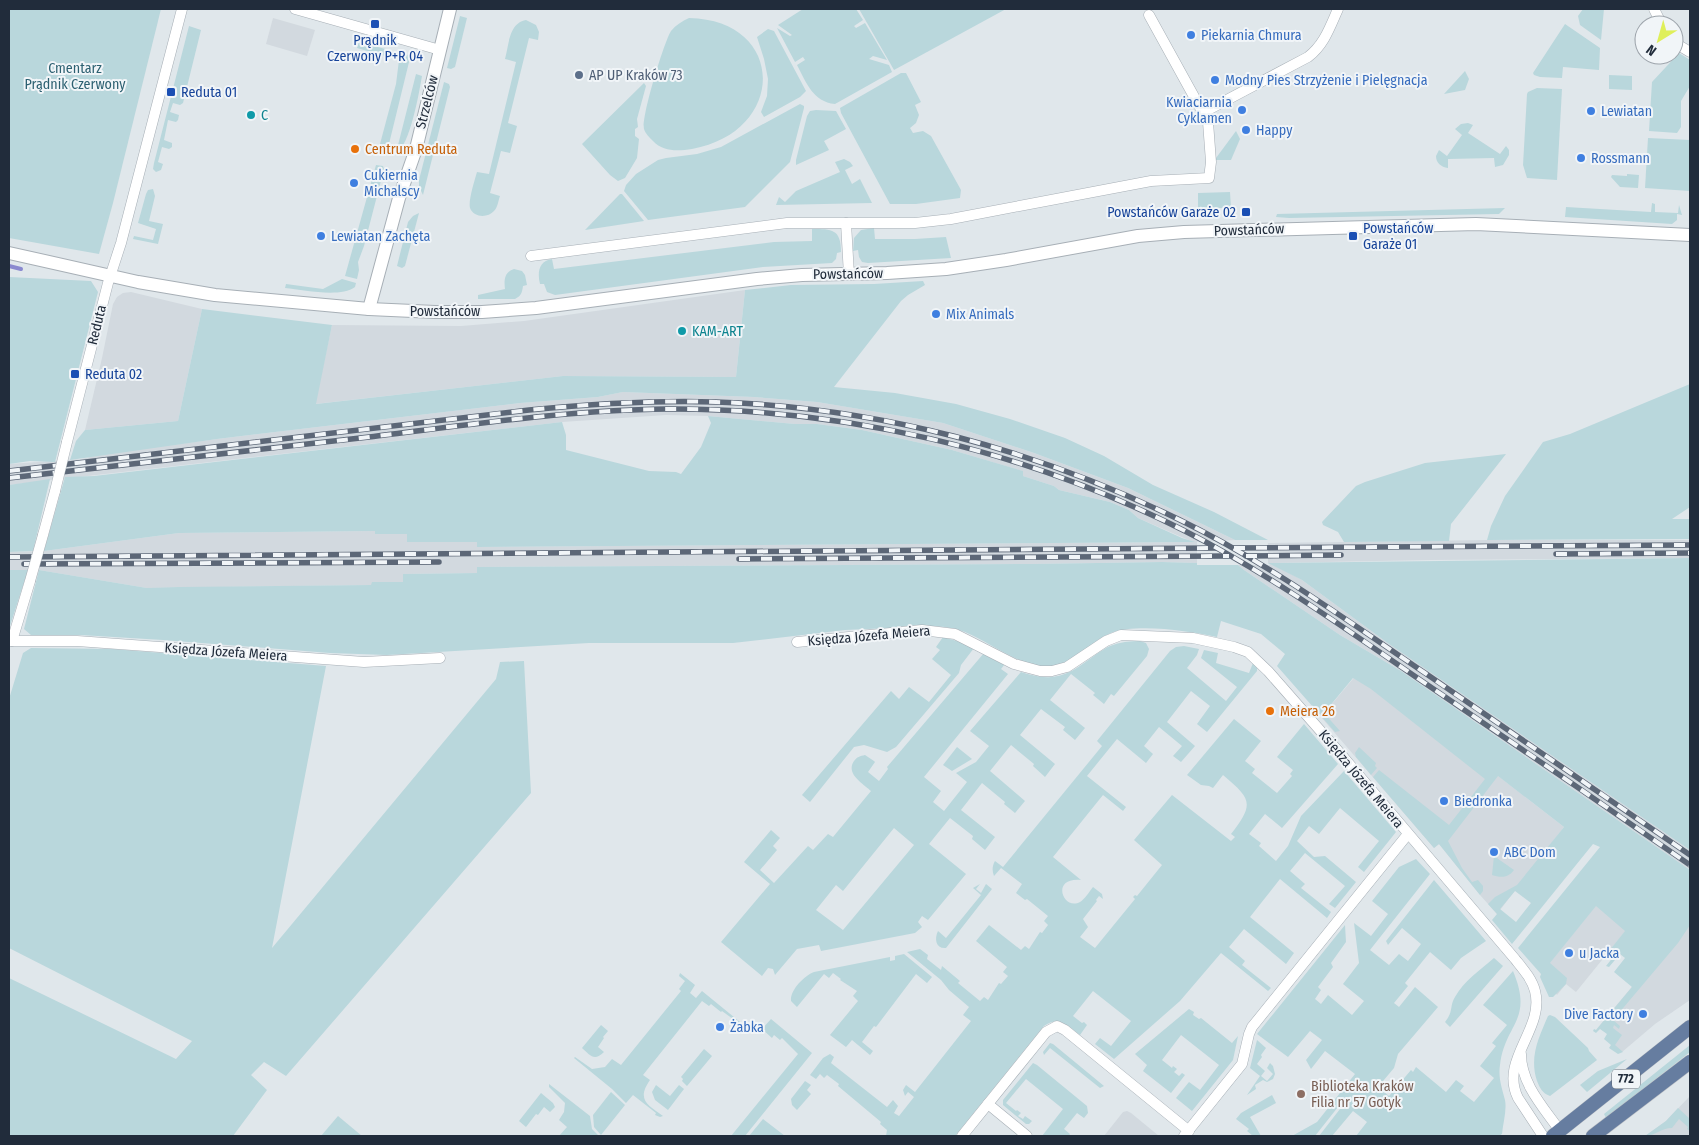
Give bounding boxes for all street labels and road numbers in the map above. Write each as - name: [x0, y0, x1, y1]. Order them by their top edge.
- street label: Strzelców: [412, 73, 442, 131]
- street label: Powstańców: [1214, 220, 1284, 240]
- street label: Powstańców: [813, 265, 883, 283]
- street label: Reduta: [84, 303, 110, 347]
- street label: Powstańców: [410, 303, 480, 320]
- street label: Księdza Józefa Meiera: [807, 622, 931, 650]
- street label: Księdza Józefa Meiera: [164, 639, 288, 665]
- street label: Księdza Józefa Meiera: [1315, 726, 1407, 832]
- road number: 772: [1612, 1070, 1640, 1088]

